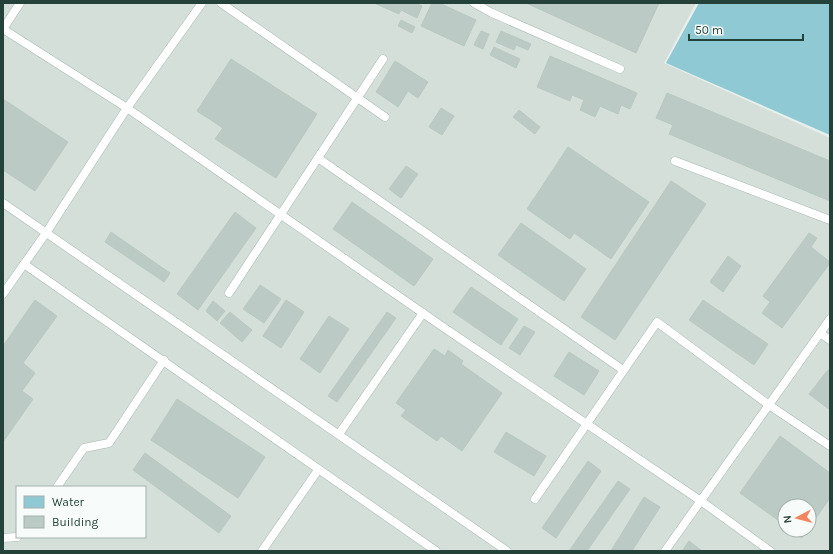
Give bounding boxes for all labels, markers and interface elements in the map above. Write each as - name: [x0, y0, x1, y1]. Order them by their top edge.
- scale bar: [689, 16, 803, 42]
- text: 50 m: [695, 23, 723, 37]
- legend: [16, 486, 146, 538]
- text: Water: [52, 495, 85, 509]
- north arrow: [777, 498, 817, 538]
- text: N: [781, 514, 795, 524]
- text: Building: [52, 515, 99, 529]

